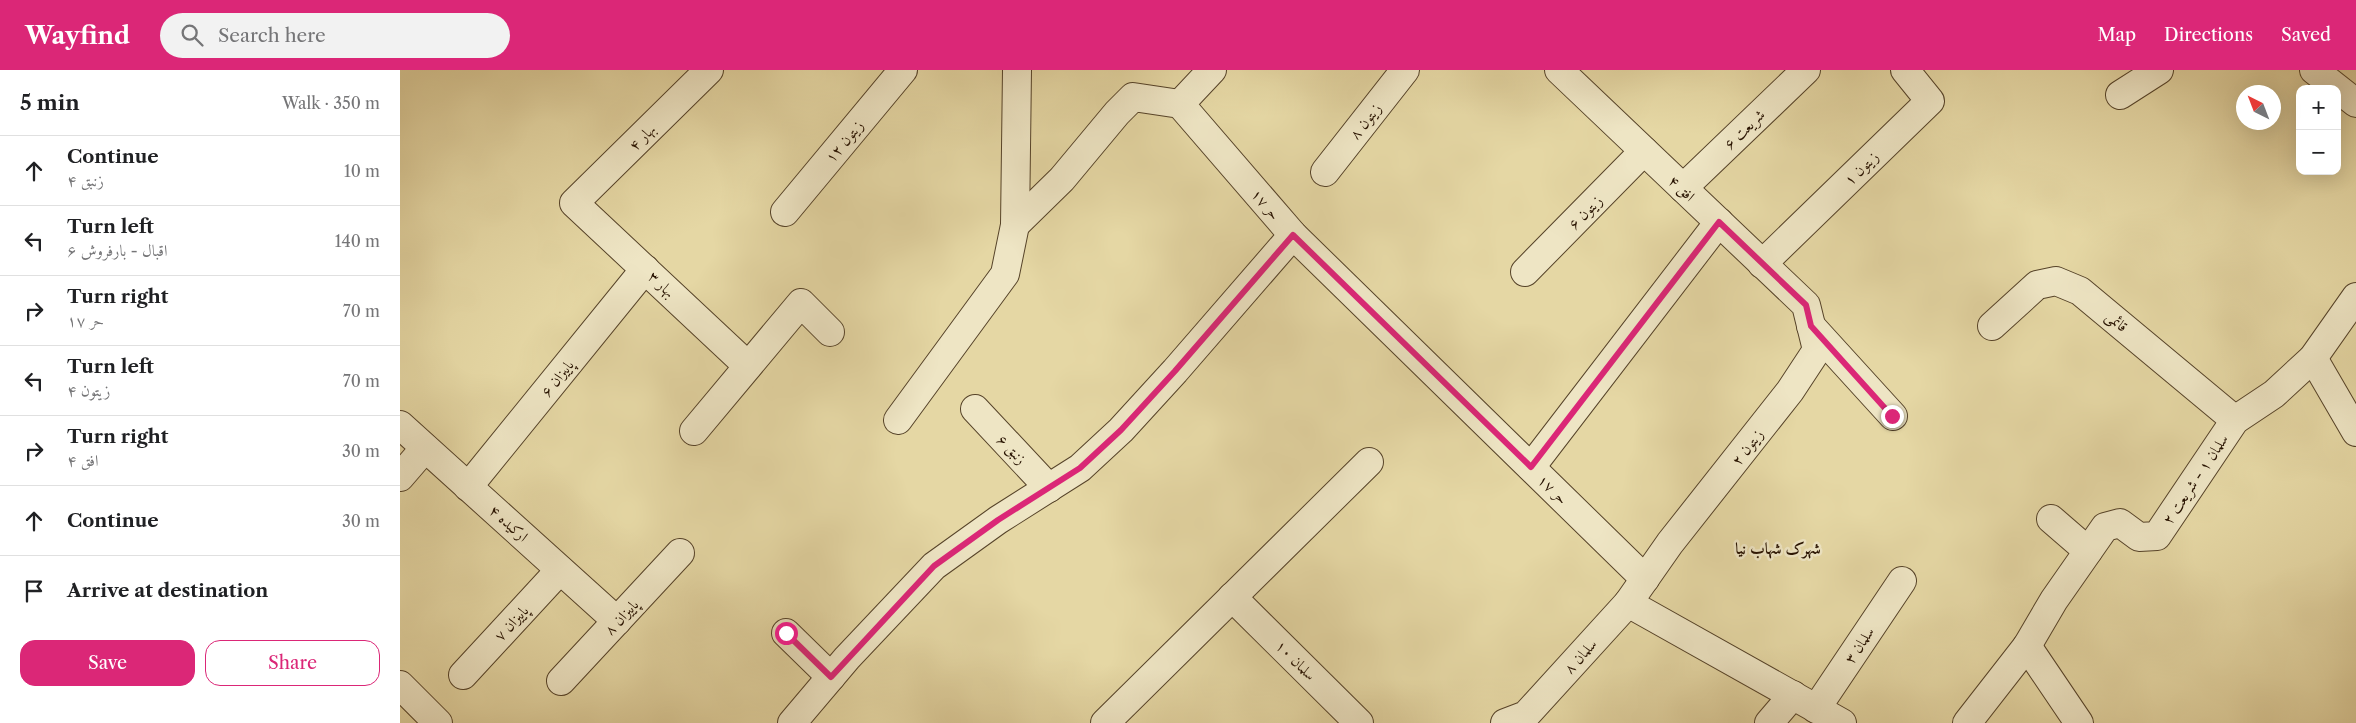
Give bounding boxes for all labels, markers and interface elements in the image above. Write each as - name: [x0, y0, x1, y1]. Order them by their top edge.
- search box: [160, 13, 510, 58]
- text: Wayfind: [25, 21, 130, 50]
- icon: search: [178, 21, 206, 49]
- text: Search here: [218, 24, 326, 47]
- text: Map: [2097, 24, 2136, 46]
- text: Directions: [2164, 24, 2253, 46]
- text: Saved: [2281, 24, 2331, 46]
- north arrow: [2236, 85, 2281, 130]
- map controls: [2296, 85, 2341, 175]
- button: +: [2296, 85, 2341, 130]
- text: 5 min: [20, 90, 80, 115]
- text: Walk · 350 m: [282, 93, 380, 113]
- street label: زیتون ۸: [1345, 99, 1386, 144]
- street label: شریعت ۶: [1720, 105, 1769, 154]
- street label: زیتون ۱۲: [821, 116, 868, 167]
- street label: بهار ۴: [625, 120, 660, 155]
- button: −: [2296, 130, 2341, 175]
- text: Continue: [67, 145, 159, 168]
- street label: زیتون ۱: [1840, 147, 1883, 190]
- icon: ahead: [20, 157, 48, 185]
- text: 10 m: [344, 161, 380, 181]
- text: زنبق ۴: [67, 170, 104, 190]
- street label: افق ۴: [1665, 171, 1699, 205]
- street label: حر ۱۷: [1247, 185, 1285, 223]
- street label: زیتون ۶: [1564, 191, 1607, 234]
- text: Turn left: [67, 215, 154, 238]
- icon: left: [20, 227, 48, 255]
- text: 140 m: [335, 231, 380, 251]
- text: اقبال - بارفروش ۶: [67, 240, 167, 260]
- street label: بهار ۳: [644, 267, 679, 302]
- text: Turn right: [67, 285, 168, 308]
- icon: right: [20, 297, 48, 325]
- text: 70 m: [343, 301, 380, 321]
- street label: قائمی: [2101, 306, 2132, 337]
- text: حر ۱۷: [67, 310, 104, 330]
- text: Turn left: [67, 355, 154, 378]
- street label: پاییزان ۶: [536, 355, 580, 402]
- icon: left: [20, 367, 48, 395]
- text: 70 m: [343, 371, 380, 391]
- text: زیتون ۴: [67, 380, 110, 400]
- route end: [1881, 405, 1904, 428]
- text: Turn right: [67, 425, 168, 448]
- street label: زیتون ۲: [1727, 425, 1768, 470]
- street label: زنبق ۶: [993, 430, 1031, 468]
- street label: سلمان ۱ - شریعت ۲: [2158, 430, 2233, 528]
- icon: right: [20, 437, 48, 465]
- text: 30 m: [342, 441, 380, 461]
- text: افق ۴: [67, 450, 99, 470]
- street label: حر ۱۷: [1534, 470, 1572, 508]
- street label: ارکیده ۴: [486, 501, 532, 545]
- icon: ahead: [20, 507, 48, 535]
- text: Continue: [67, 509, 159, 532]
- text: 30 m: [342, 511, 380, 531]
- district label: شهرک شهاب نیا: [1735, 538, 1821, 559]
- icon: arrive: [20, 577, 48, 605]
- text: Arrive at destination: [67, 579, 268, 602]
- street label: پاییزان ۸: [600, 594, 645, 640]
- street label: پاییزان ۷: [490, 600, 535, 646]
- route start: [775, 622, 798, 645]
- street label: سلمان ۳: [1840, 623, 1878, 667]
- street label: سلمان ۸: [1559, 635, 1601, 677]
- street label: سلمان ۱۰: [1272, 636, 1320, 684]
- button: Save: [20, 640, 195, 686]
- button: Share: [205, 640, 380, 686]

